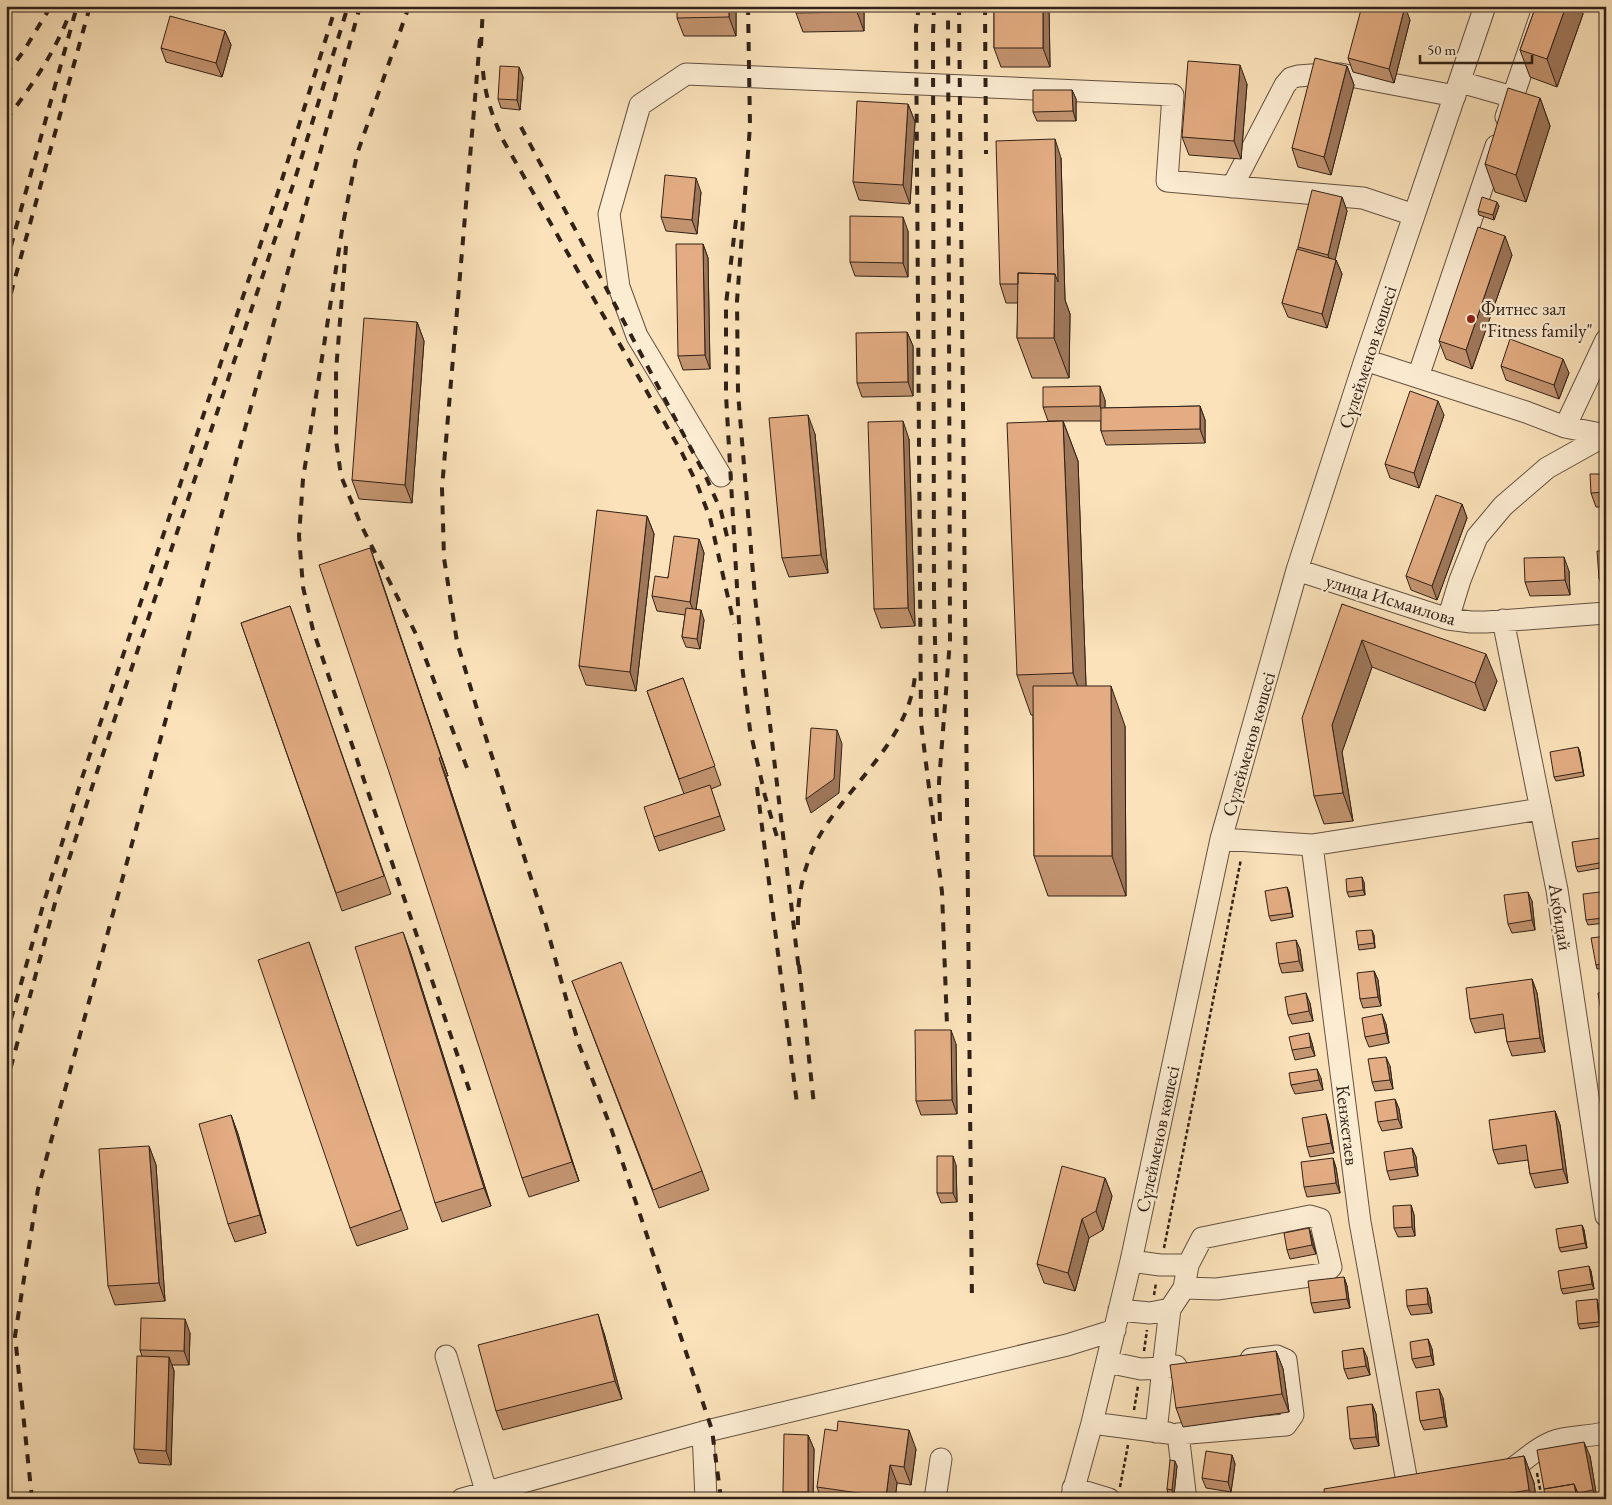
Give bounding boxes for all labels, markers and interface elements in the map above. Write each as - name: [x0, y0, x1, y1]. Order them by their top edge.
- scale bar: [1420, 32, 1532, 64]
- text: 50 m: [1427, 40, 1456, 59]
- street label: Сүлейменов көшесі: [1333, 282, 1403, 432]
- place label: Фитнес зал "Fitness family": [1481, 296, 1593, 343]
- marker: Фитнес зал "Fitness family": [1465, 313, 1477, 325]
- street label: улица Исмаилова: [1323, 568, 1459, 631]
- street label: Сүлейменов көшесі: [1216, 669, 1281, 819]
- street label: Ақбидай: [1543, 881, 1578, 952]
- street label: Сүлейменов көшесі: [1130, 1063, 1185, 1215]
- street label: Кенжетаев: [1330, 1083, 1365, 1167]

